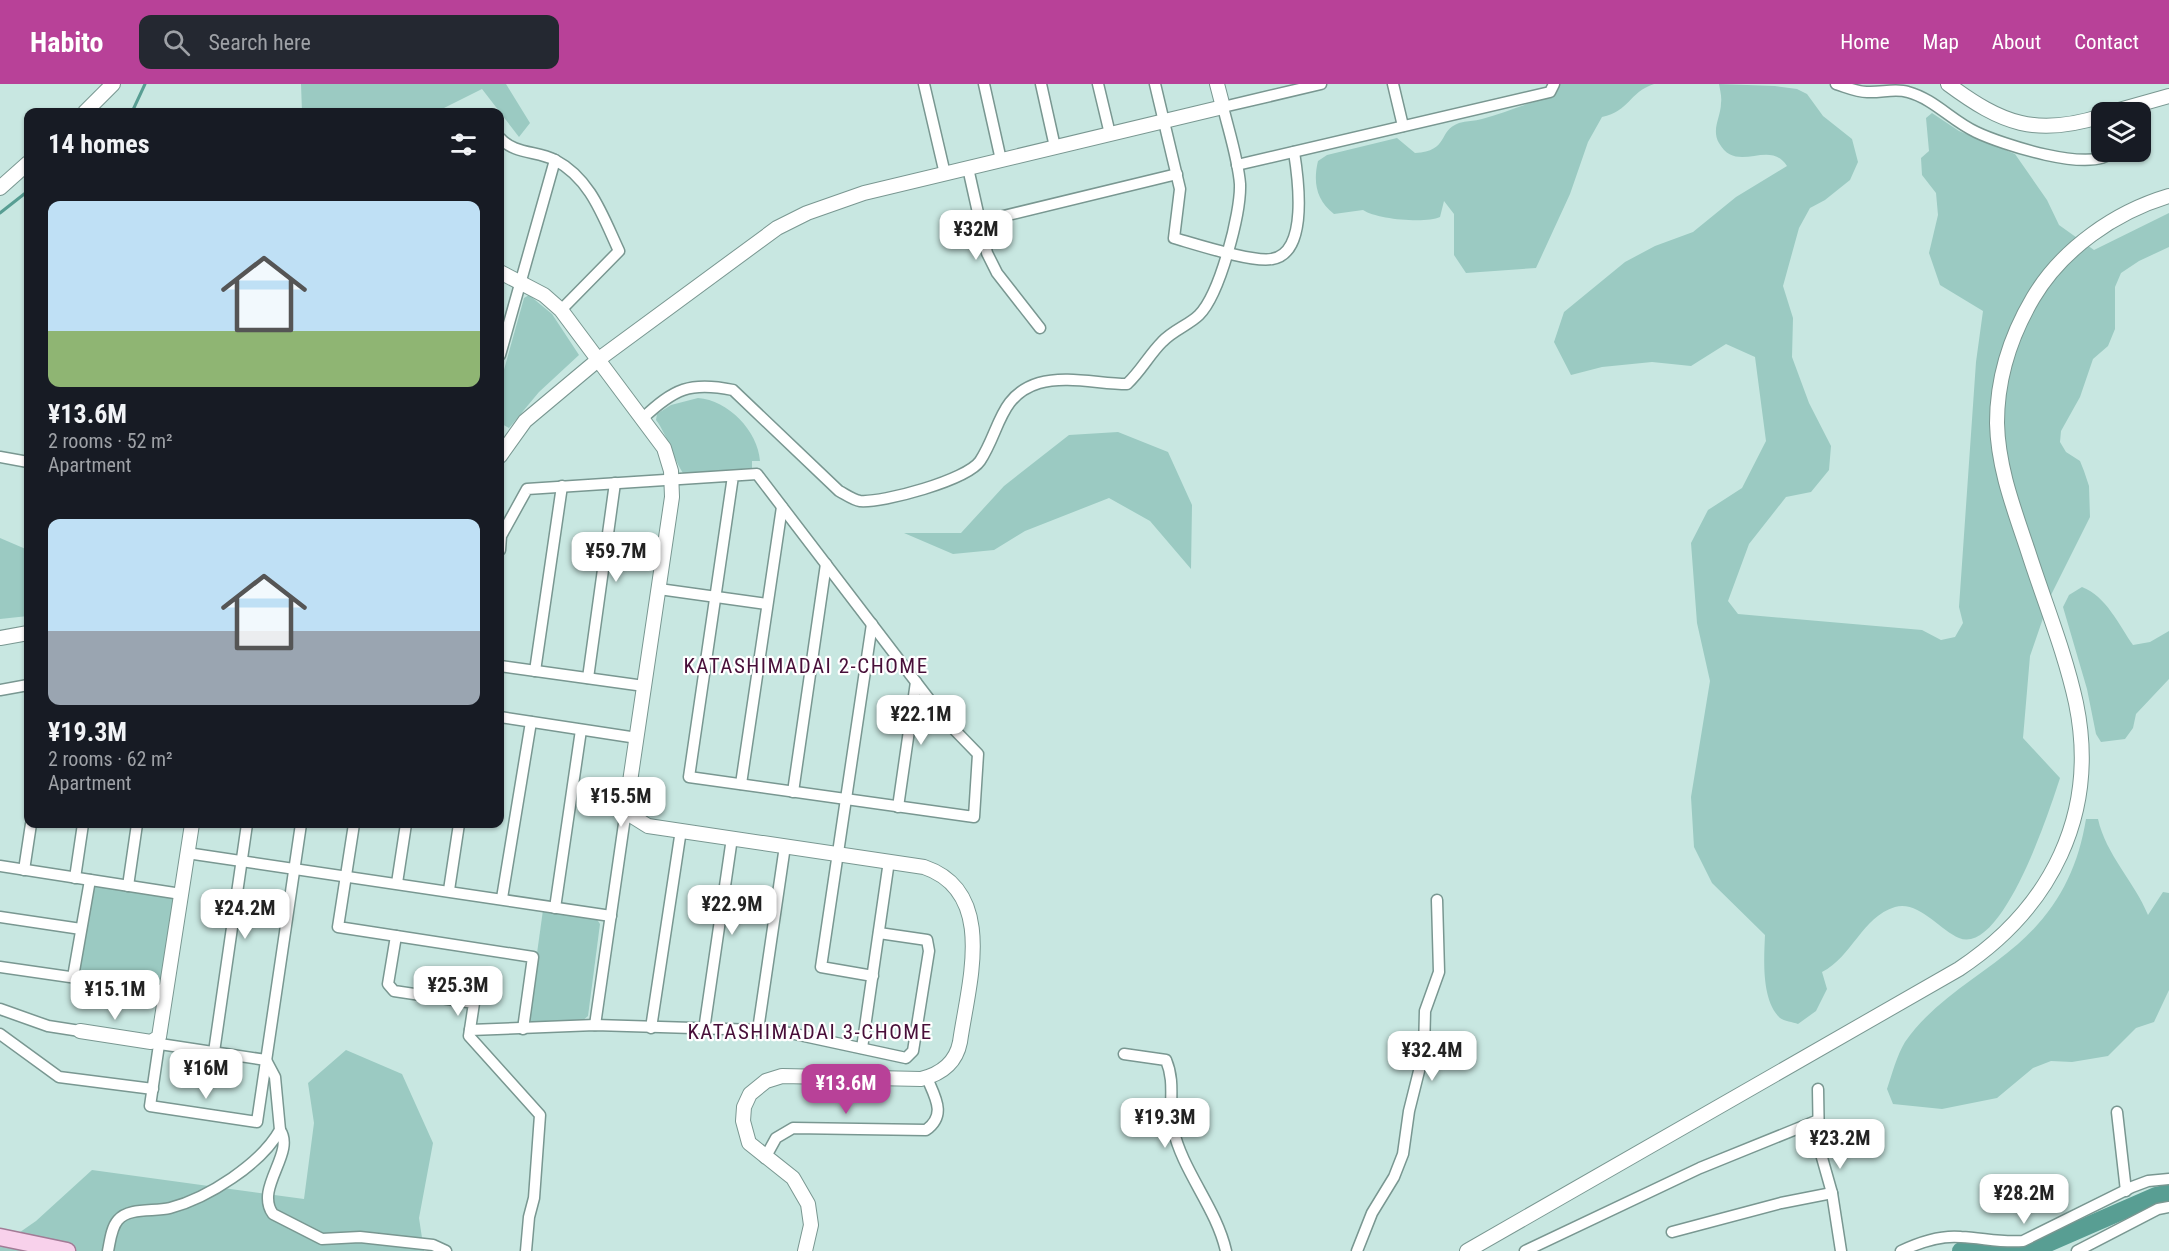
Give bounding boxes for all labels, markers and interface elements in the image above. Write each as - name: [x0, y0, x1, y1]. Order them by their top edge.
- search box: [139, 15, 559, 69]
- text: Habito: [30, 26, 103, 59]
- icon: search: [160, 26, 193, 59]
- text: Search here: [208, 30, 311, 55]
- text: Home: [1840, 30, 1890, 54]
- text: Map: [1923, 30, 1959, 54]
- text: About: [1992, 30, 2041, 54]
- text: Contact: [2074, 30, 2139, 54]
- map controls: [2091, 102, 2151, 162]
- button: layers: [2091, 102, 2151, 162]
- icon: filters: [447, 128, 480, 161]
- text: 14 homes: [48, 129, 150, 159]
- pin: ¥32M: [940, 210, 1012, 261]
- text: ¥32M: [954, 217, 998, 241]
- icon: home: [210, 240, 318, 348]
- text: ¥13.6M: [48, 399, 127, 429]
- text: 2 rooms · 52 m²: [48, 429, 173, 453]
- text: Apartment: [48, 453, 132, 477]
- pin: ¥59.7M: [567, 532, 665, 583]
- text: ¥59.7M: [586, 539, 646, 563]
- icon: home: [210, 558, 318, 666]
- district label: KATASHIMADAI 2-CHOME: [683, 654, 929, 678]
- pin: ¥22.1M: [872, 695, 970, 746]
- text: ¥22.1M: [891, 702, 951, 726]
- text: ¥19.3M: [48, 717, 127, 747]
- text: 2 rooms · 62 m²: [48, 747, 173, 771]
- text: Apartment: [48, 771, 132, 795]
- pin: ¥15.5M: [572, 777, 670, 828]
- text: ¥15.5M: [591, 784, 651, 808]
- pin: ¥22.9M: [683, 885, 781, 936]
- pin: ¥24.2M: [196, 889, 294, 940]
- text: ¥22.9M: [702, 892, 762, 916]
- text: ¥24.2M: [215, 896, 275, 920]
- pin: ¥25.3M: [409, 966, 507, 1017]
- pin: ¥15.1M: [66, 970, 164, 1021]
- text: ¥25.3M: [428, 973, 488, 997]
- text: ¥15.1M: [85, 977, 145, 1001]
- district label: KATASHIMADAI 3-CHOME: [687, 1020, 933, 1044]
- pin: ¥32.4M: [1383, 1031, 1481, 1082]
- text: ¥32.4M: [1402, 1038, 1462, 1062]
- pin: ¥16M: [170, 1049, 242, 1100]
- text: ¥16M: [184, 1056, 228, 1080]
- pin: ¥13.6M: [797, 1064, 895, 1115]
- text: ¥13.6M: [816, 1071, 876, 1095]
- pin: ¥19.3M: [1116, 1098, 1214, 1149]
- text: ¥19.3M: [1135, 1105, 1195, 1129]
- pin: ¥23.2M: [1791, 1119, 1889, 1170]
- text: ¥23.2M: [1810, 1126, 1870, 1150]
- pin: ¥28.2M: [1975, 1174, 2073, 1225]
- text: ¥28.2M: [1994, 1181, 2054, 1205]

